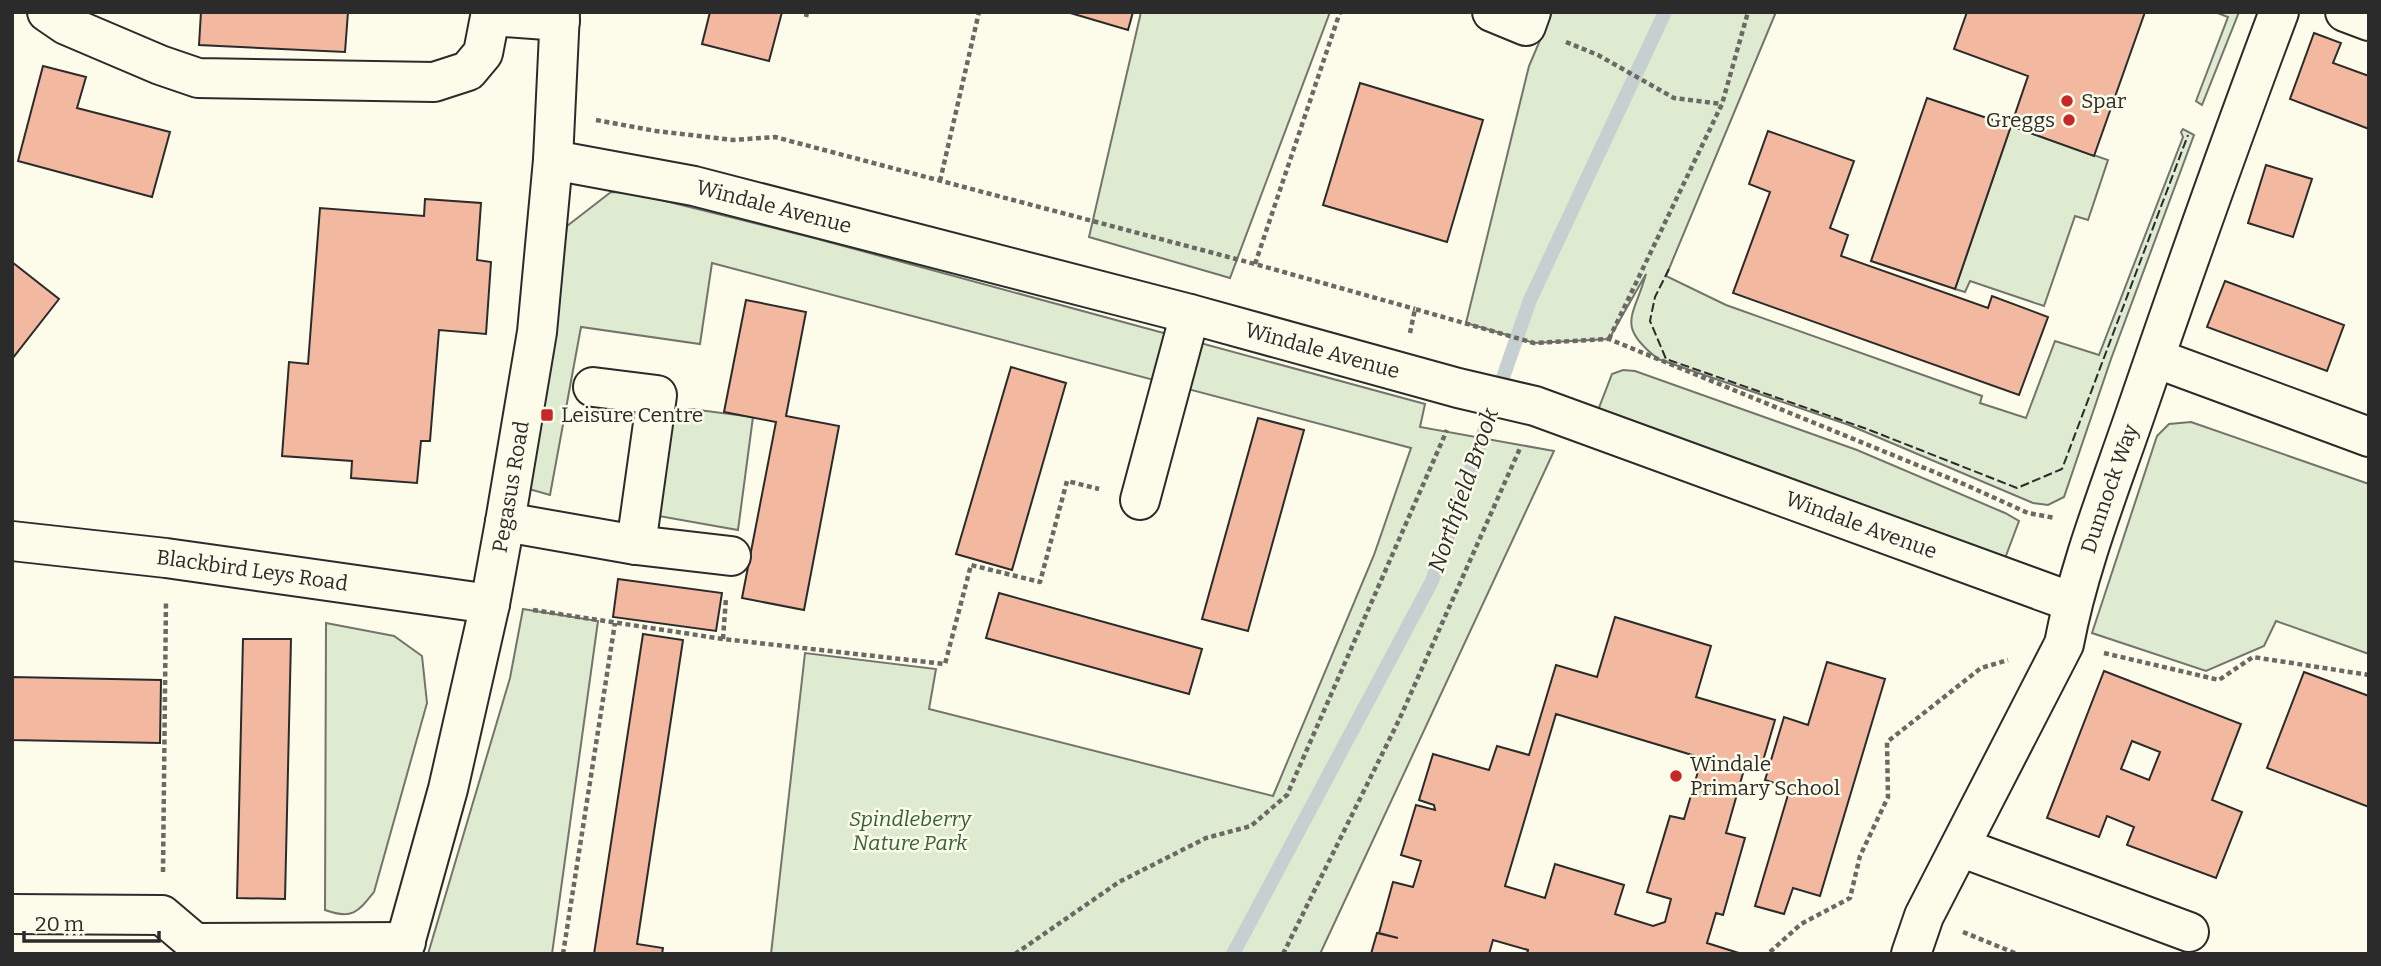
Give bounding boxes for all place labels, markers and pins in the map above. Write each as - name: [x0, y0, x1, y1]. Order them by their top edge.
- place label: Spar: [2081, 88, 2126, 114]
- marker: Spar: [2059, 93, 2075, 109]
- place label: Greggs: [1986, 107, 2055, 133]
- marker: Greggs: [2061, 112, 2077, 128]
- place label: Leisure Centre: [561, 402, 703, 428]
- marker: Leisure Centre: [539, 407, 555, 423]
- place label: Windale Primary School: [1690, 751, 1840, 801]
- marker: Windale Primary School: [1668, 768, 1684, 784]

